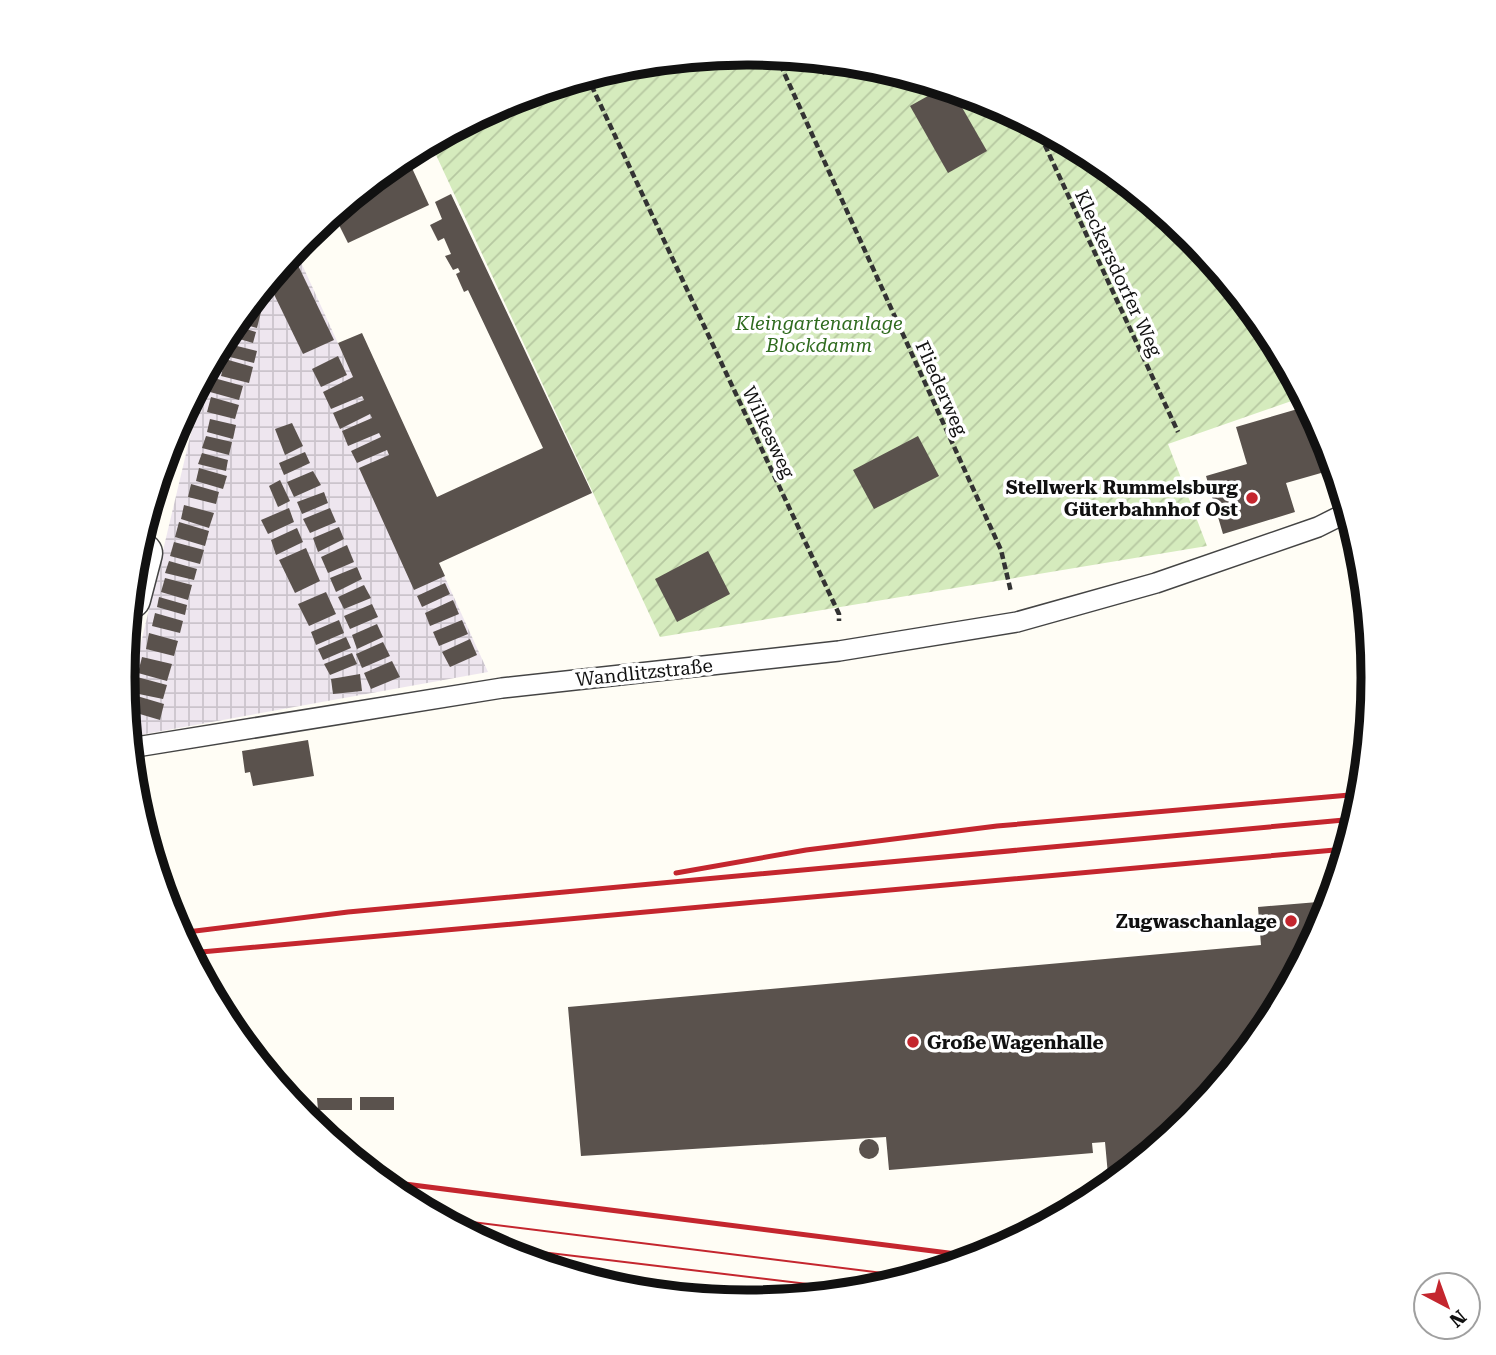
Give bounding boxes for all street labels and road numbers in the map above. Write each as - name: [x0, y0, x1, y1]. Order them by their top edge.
- street label: Kleckersdorfer Weg: [1070, 186, 1167, 360]
- street label: Fliederweg: [910, 337, 973, 439]
- street label: Wilkesweg: [737, 383, 800, 482]
- street label: Wandlitzstraße: [574, 654, 714, 691]

